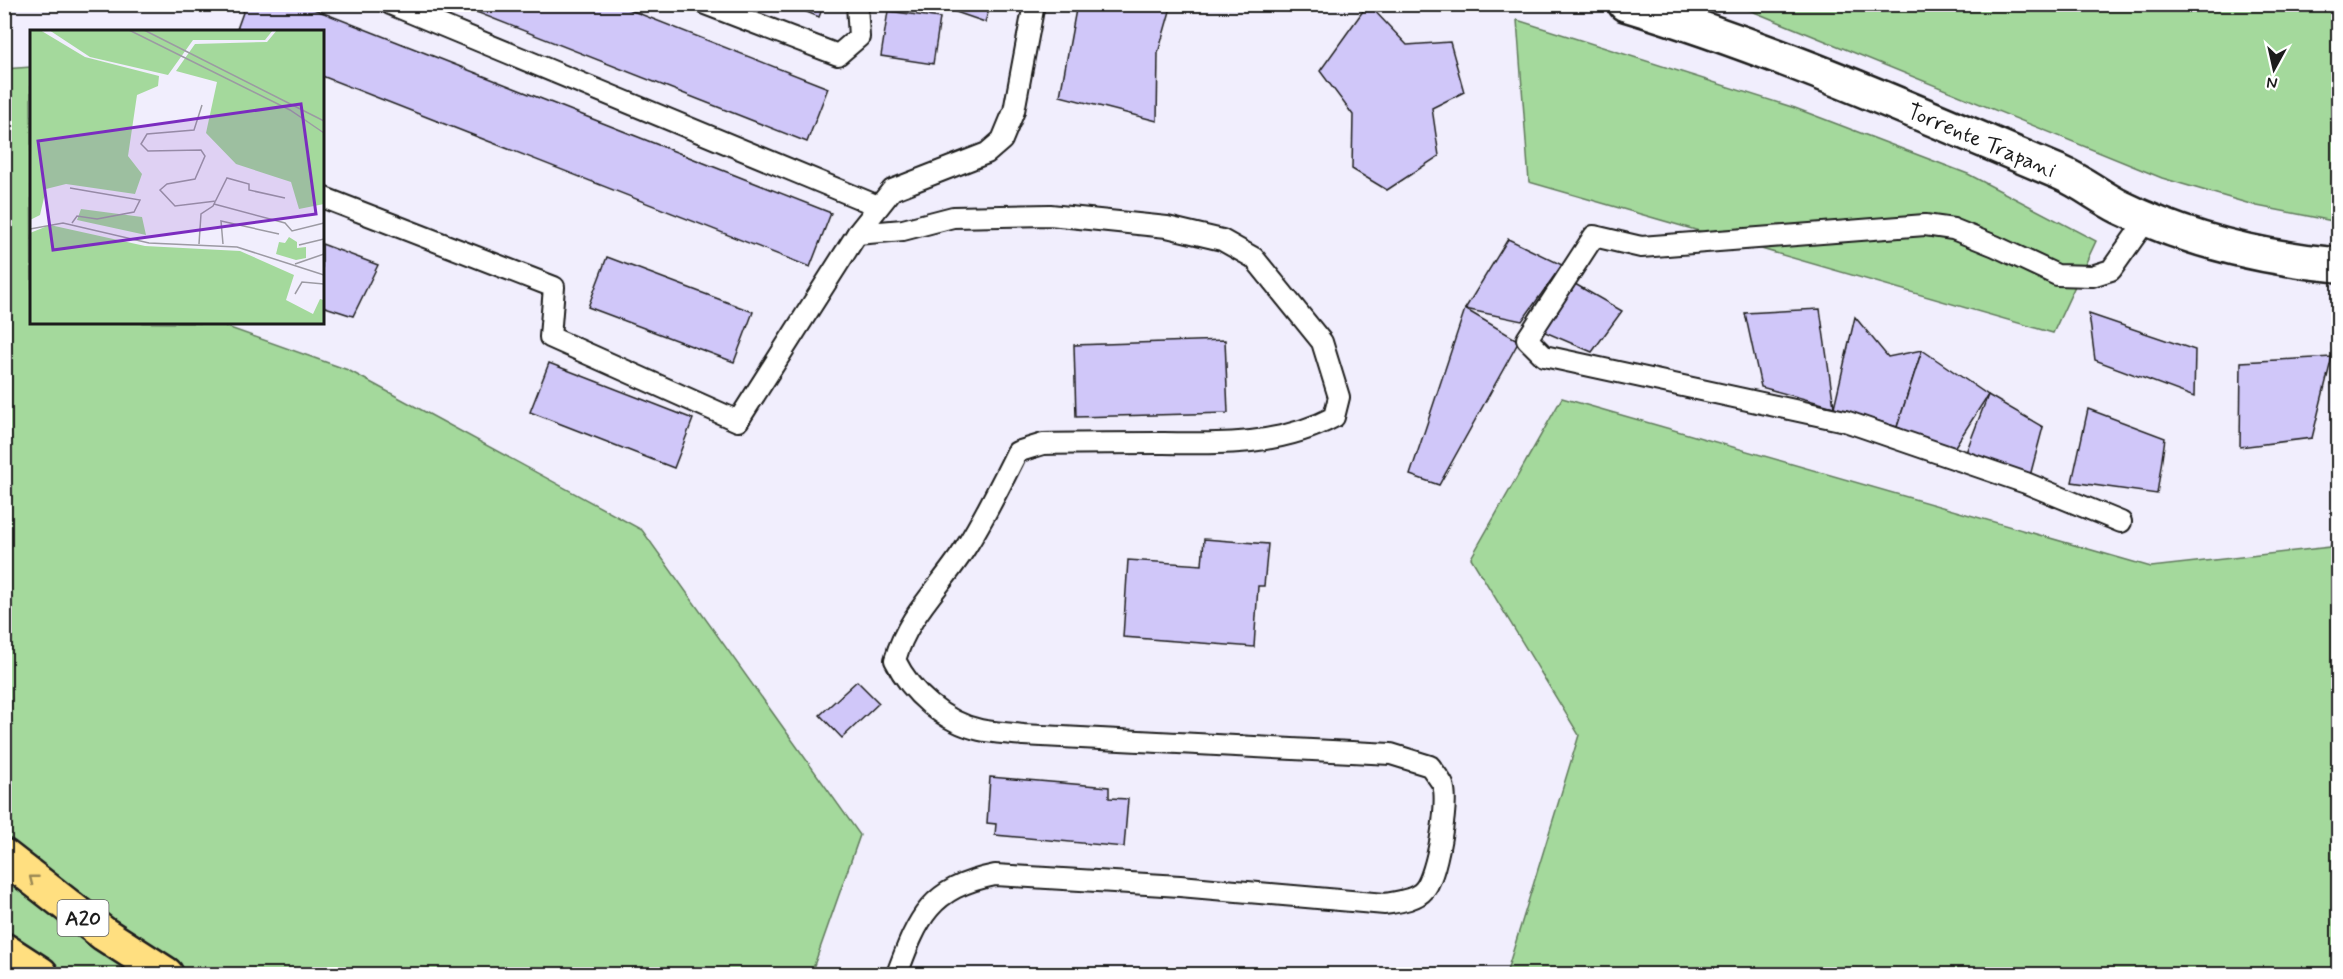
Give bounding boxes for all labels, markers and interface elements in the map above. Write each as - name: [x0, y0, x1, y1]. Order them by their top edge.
- inset map: [30, 30, 324, 324]
- north arrow: [2244, 39, 2304, 99]
- text: N: [2265, 71, 2279, 94]
- street label: Torrente Trapani: [1903, 98, 2060, 185]
- one-way arrow: [29, 875, 40, 886]
- road number: A20: [58, 900, 109, 936]

